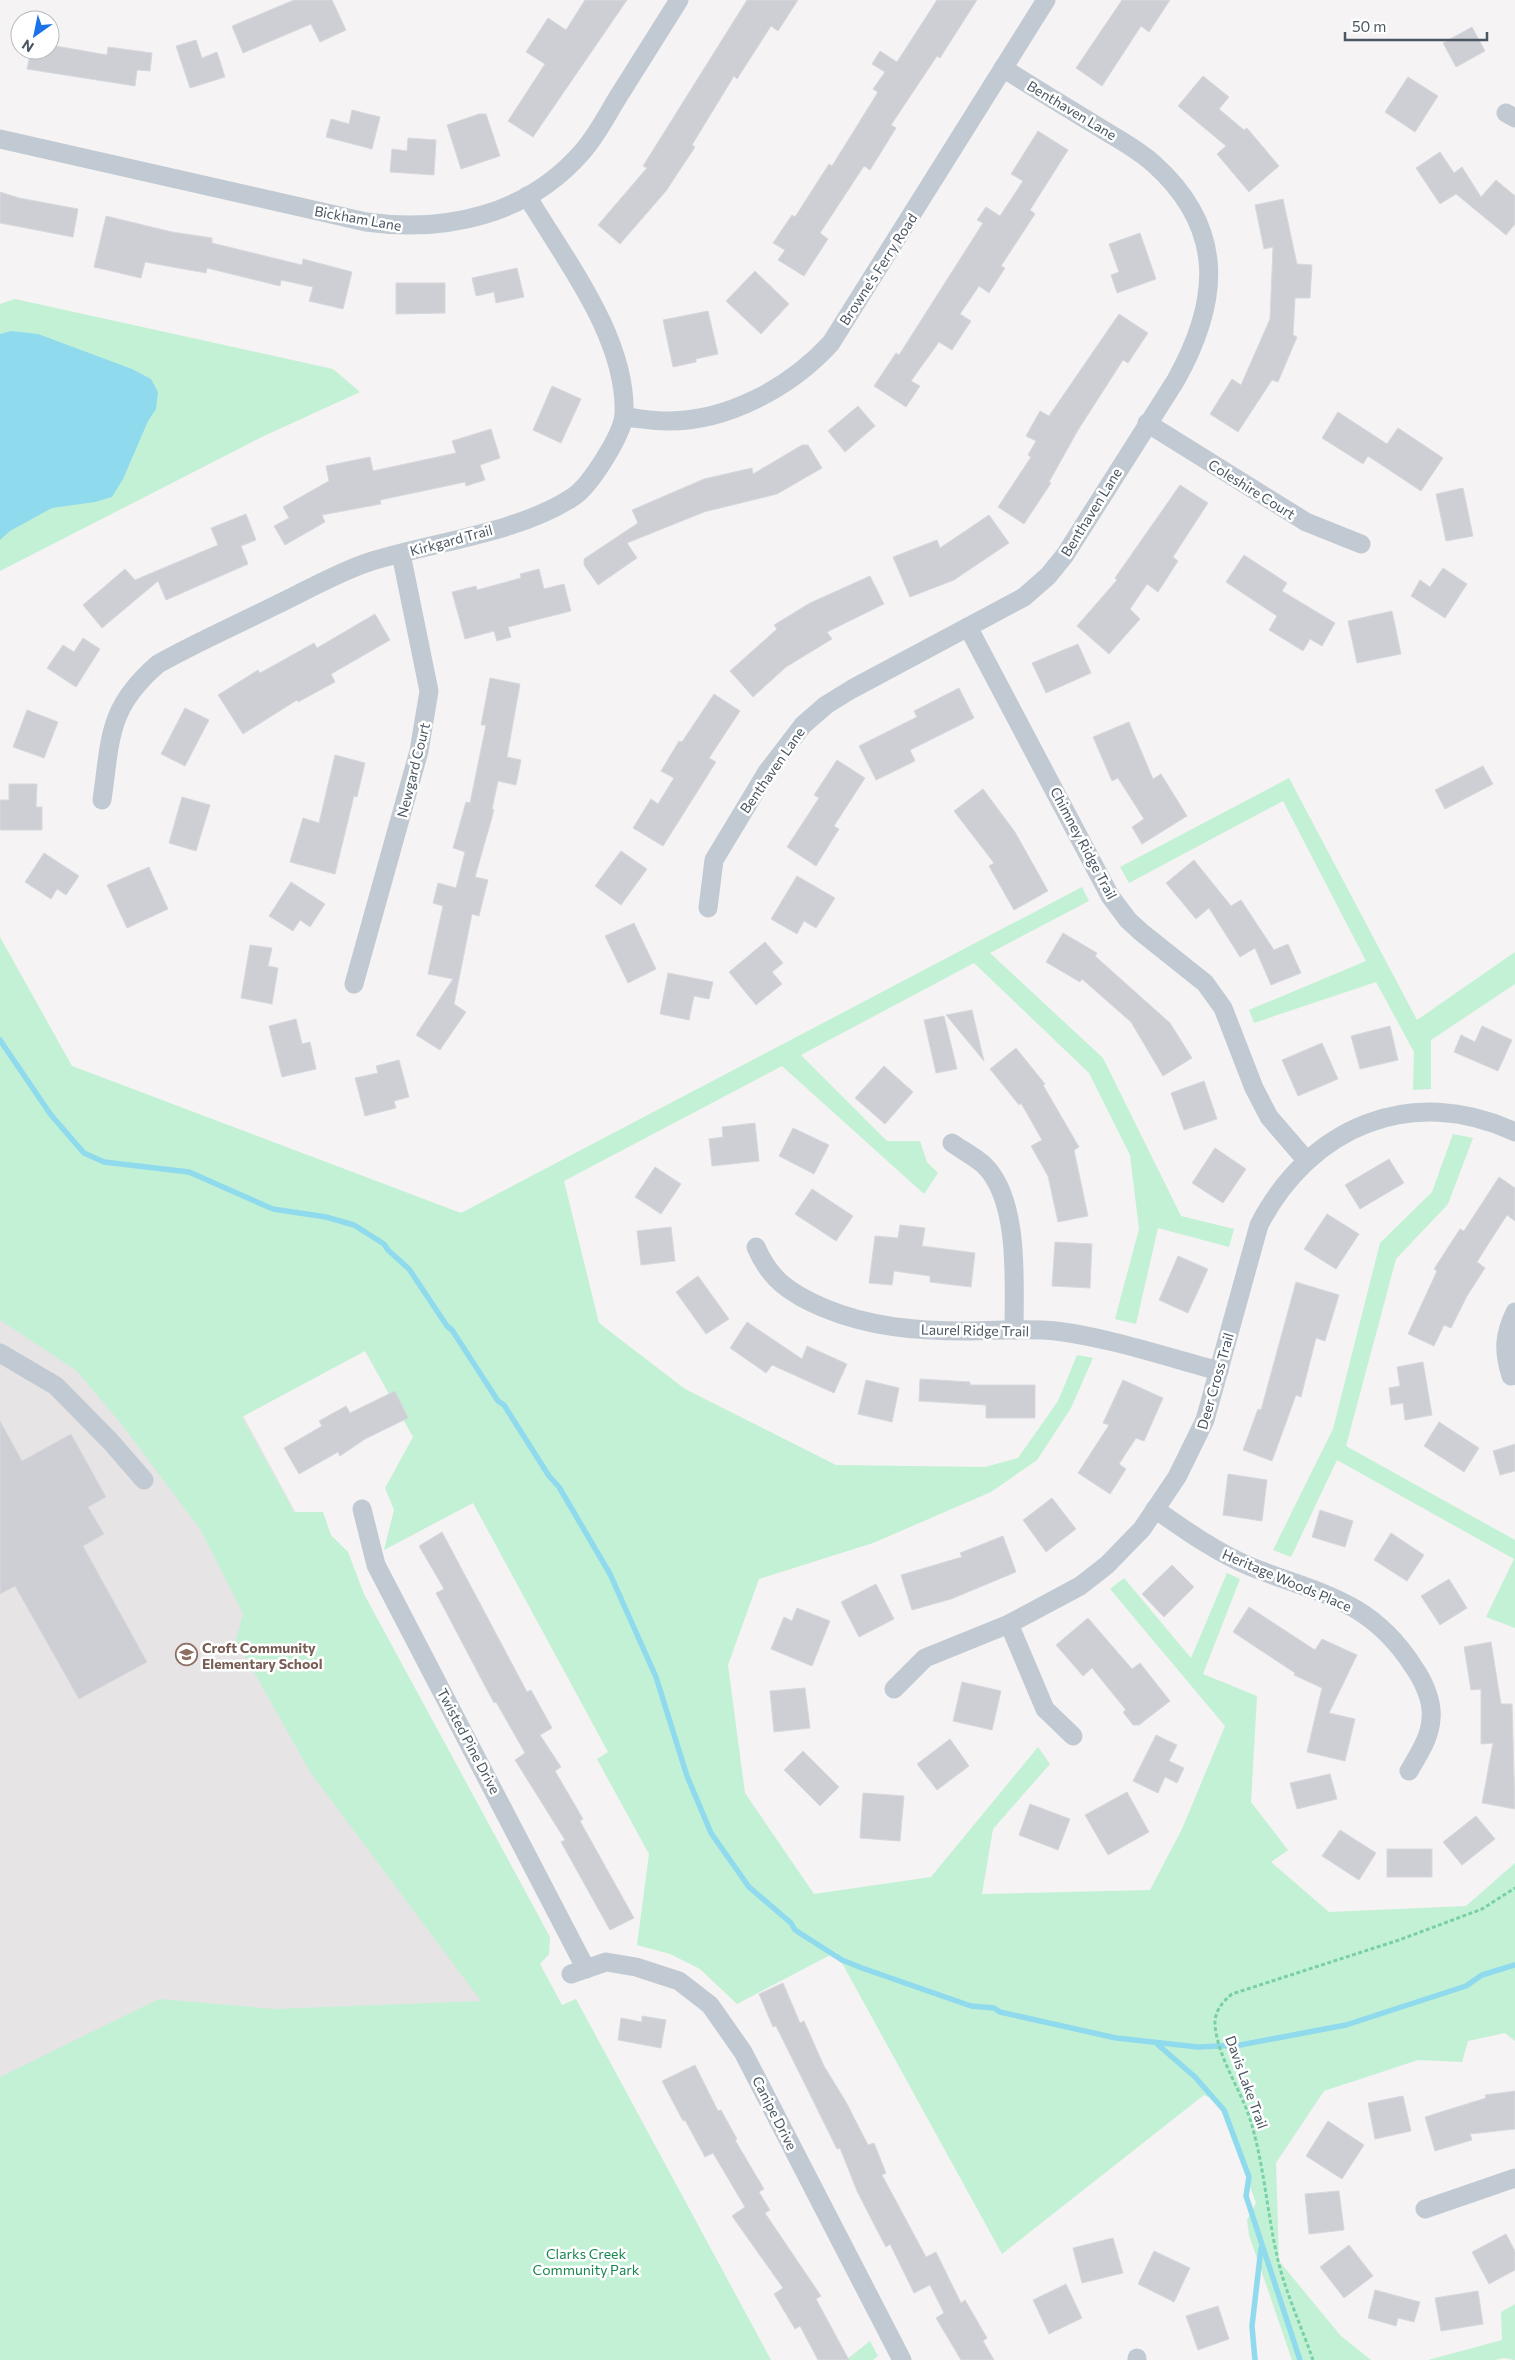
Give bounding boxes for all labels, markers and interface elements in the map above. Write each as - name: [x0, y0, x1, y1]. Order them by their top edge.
- north arrow: [10, 10, 60, 60]
- scale bar: [1345, 10, 1488, 42]
- text: 50 m: [1352, 17, 1386, 35]
- text: N: [19, 36, 37, 56]
- street label: Benthaven Lane: [1024, 77, 1120, 143]
- street label: Bickham Lane: [313, 202, 403, 234]
- street label: Browne's Ferry Road: [835, 210, 921, 328]
- street label: Coleshire Court: [1205, 455, 1299, 523]
- street label: Benthaven Lane: [1057, 465, 1125, 559]
- street label: Kirkgard Trail: [408, 521, 494, 559]
- street label: Newgard Court: [393, 721, 433, 819]
- street label: Benthaven Lane: [736, 724, 808, 816]
- street label: Chimney Ridge Trail: [1047, 784, 1121, 902]
- street label: Laurel Ridge Trail: [921, 1321, 1029, 1339]
- street label: Deer Cross Trail: [1193, 1331, 1237, 1431]
- street label: Heritage Woods Place: [1220, 1545, 1354, 1615]
- place label: Croft Community Elementary School: [202, 1639, 322, 1672]
- school or university icon: Croft Community Elementary School: [174, 1643, 198, 1667]
- street label: Twisted Pine Drive: [434, 1685, 504, 1797]
- street label: Davis Lake Trail: [1222, 2033, 1272, 2131]
- street label: Canipe Drive: [749, 2073, 801, 2153]
- park label: Clarks Creek Community Park: [533, 2245, 640, 2278]

